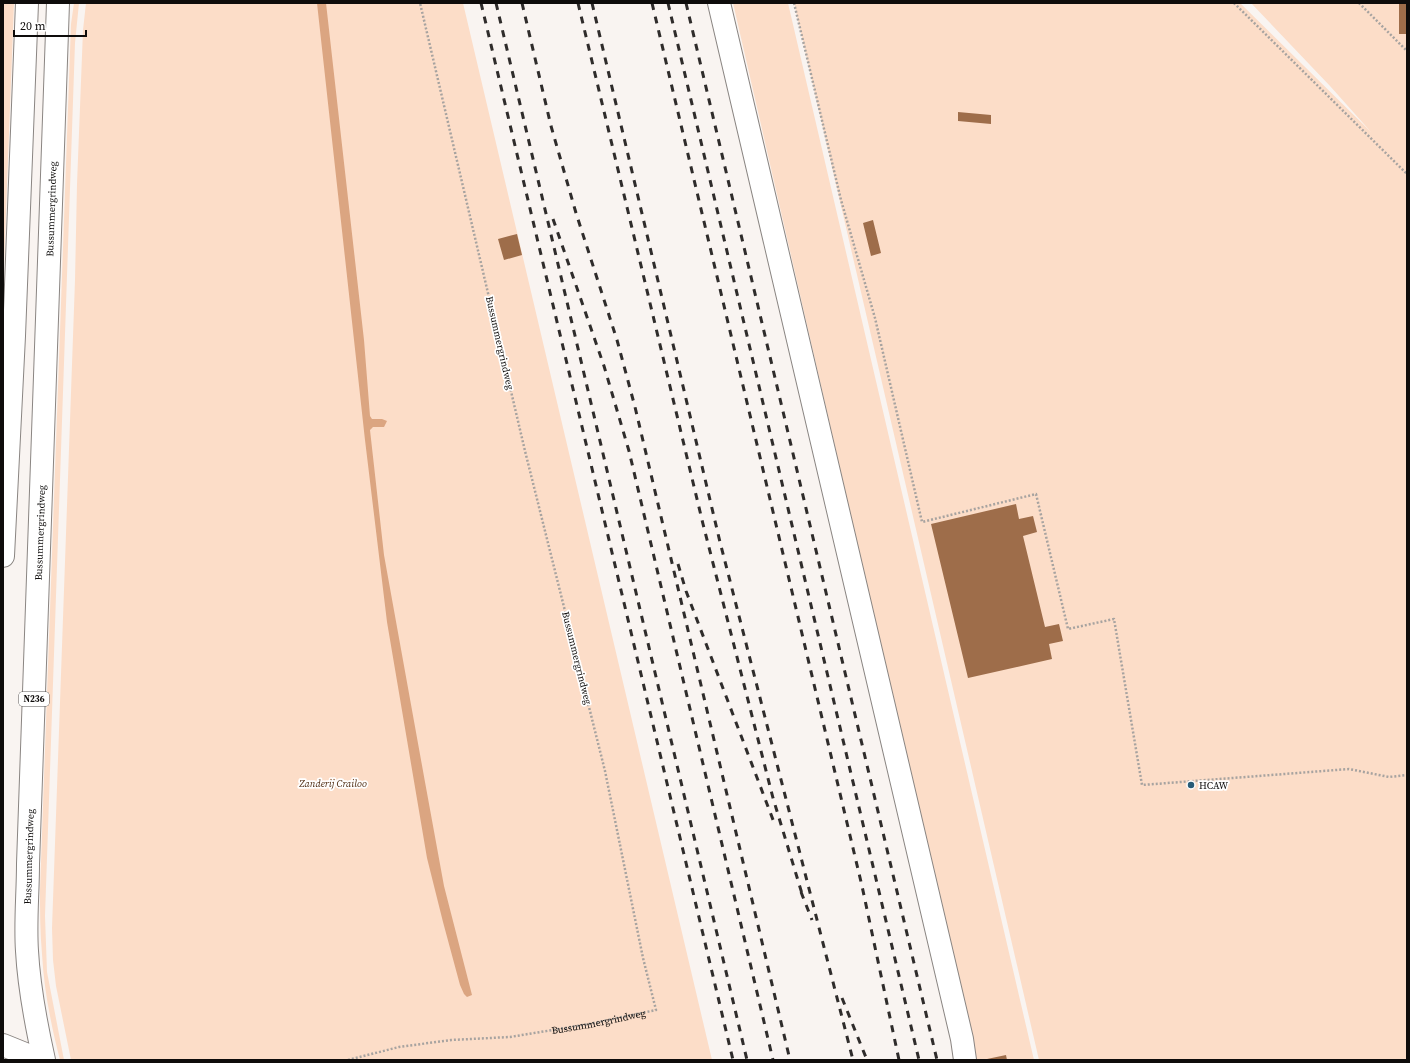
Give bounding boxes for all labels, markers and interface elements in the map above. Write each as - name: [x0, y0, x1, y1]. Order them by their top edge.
- scale bar: [14, 12, 86, 38]
- text: 20 m: [20, 18, 46, 34]
- street label: Bussummergrindweg: [43, 161, 59, 257]
- street label: Bussummergrindweg: [483, 295, 517, 391]
- street label: Bussummergrindweg: [31, 485, 48, 581]
- street label: Bussummergrindweg: [559, 610, 595, 706]
- road number: N236: [19, 692, 49, 706]
- park label: Zanderij Crailoo: [298, 777, 367, 790]
- place label: HCAW: [1199, 779, 1229, 792]
- marker: HCAW: [1186, 780, 1196, 790]
- street label: Bussummergrindweg: [20, 809, 36, 904]
- street label: Bussummergrindweg: [550, 1006, 647, 1037]

